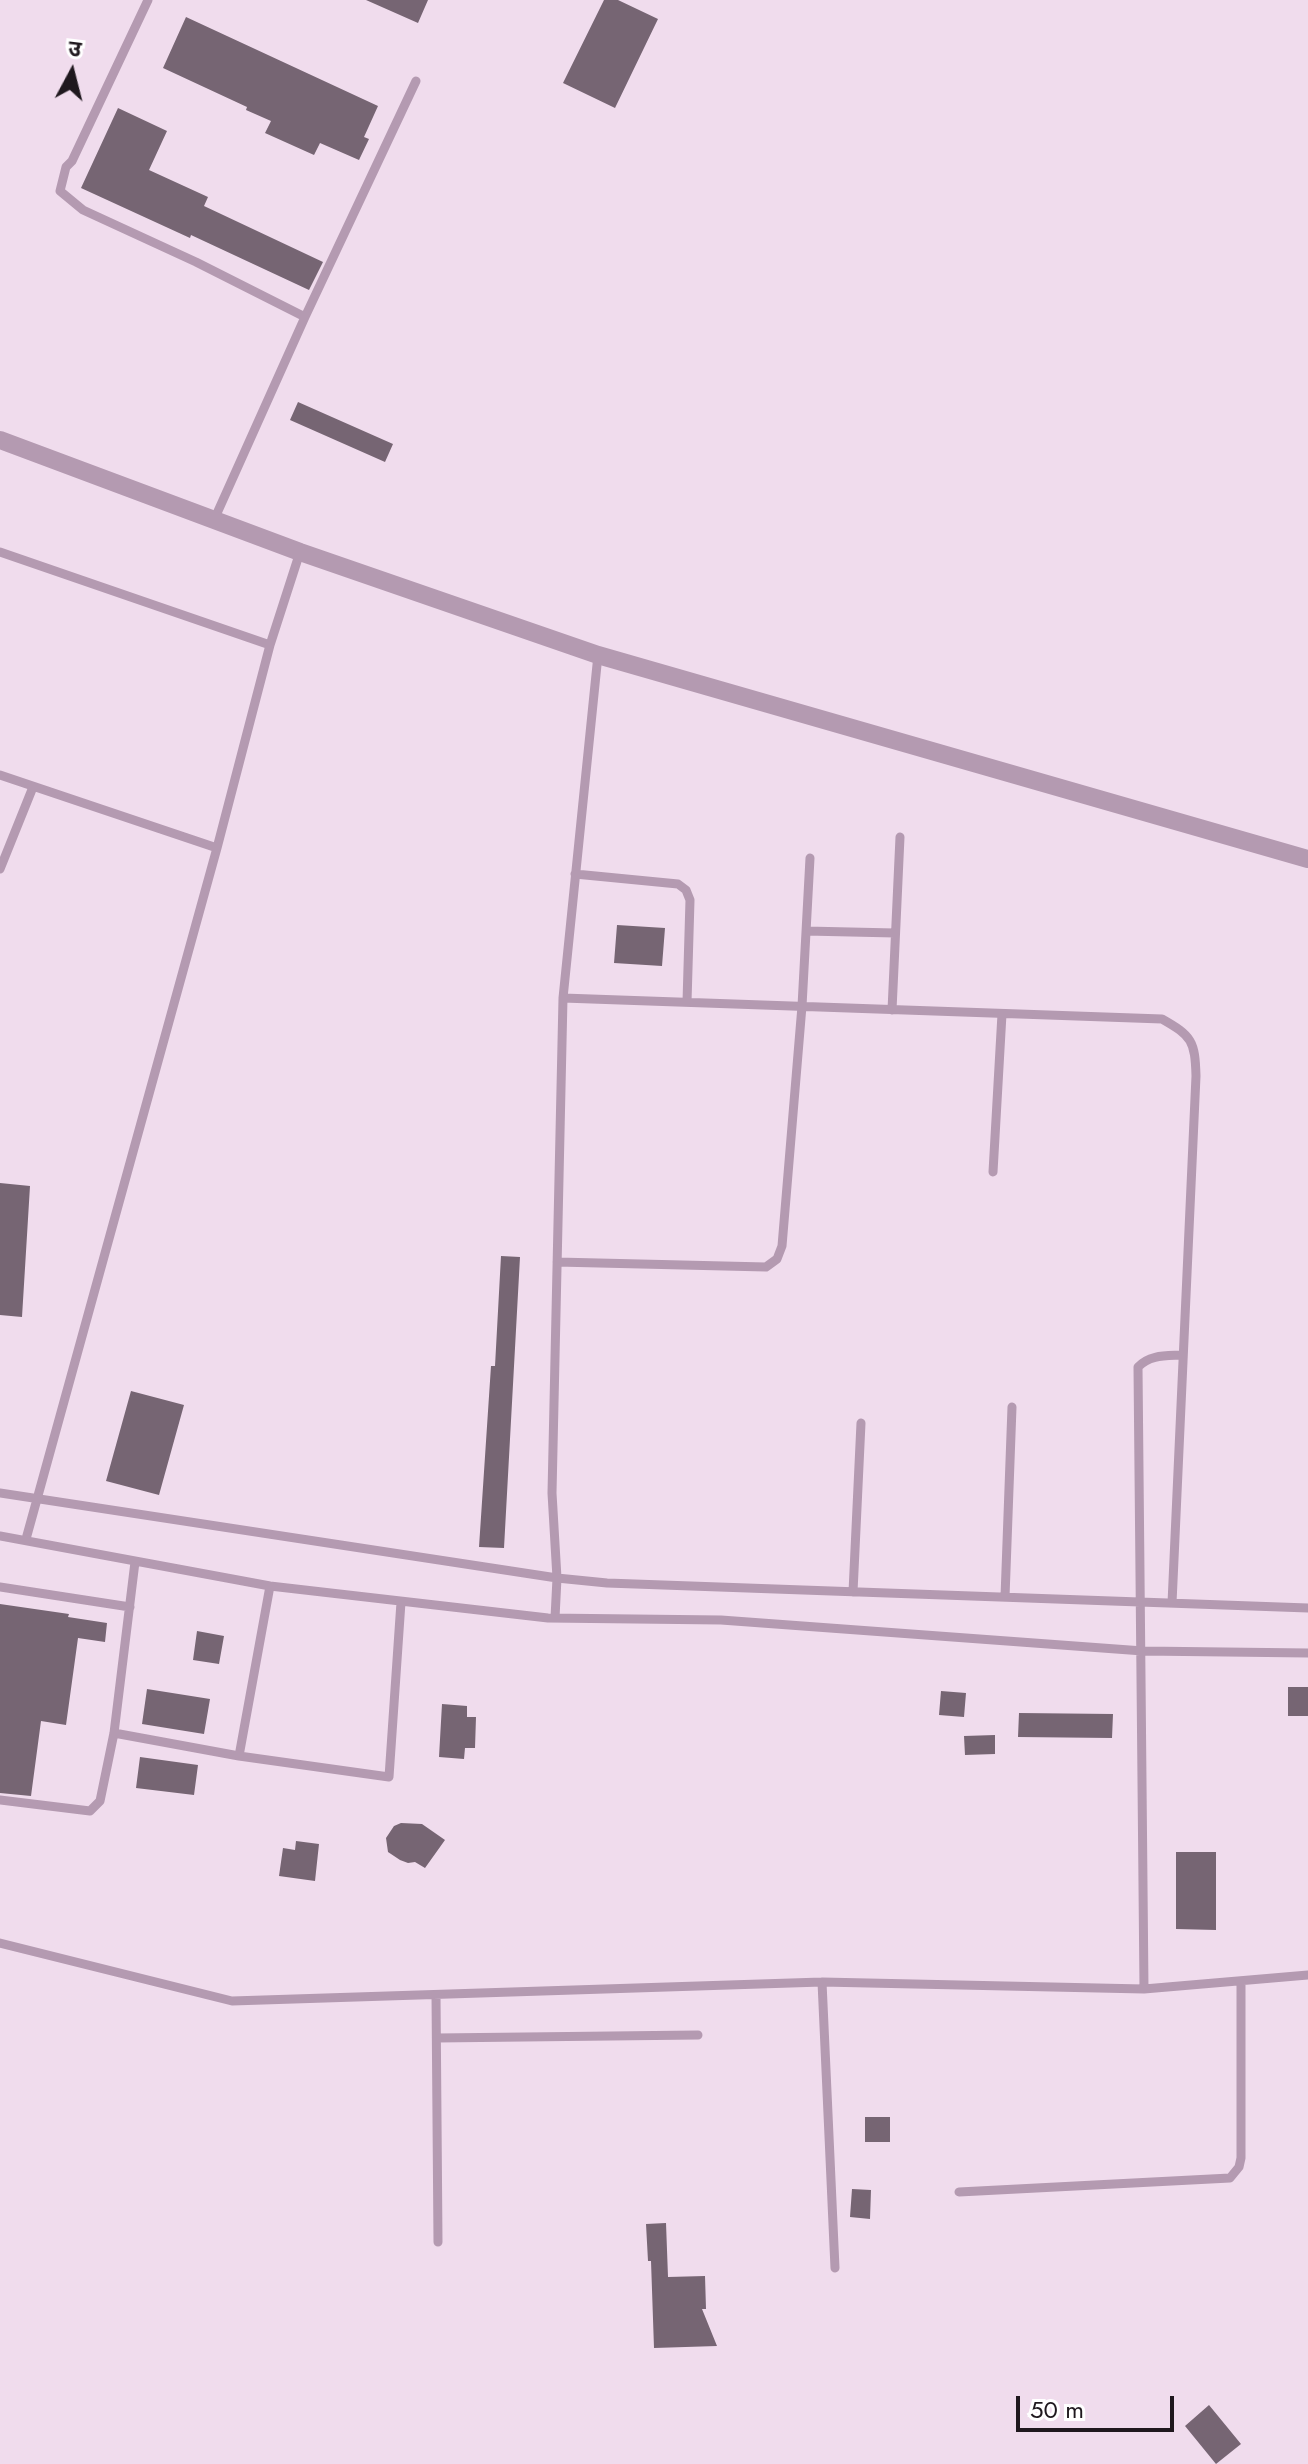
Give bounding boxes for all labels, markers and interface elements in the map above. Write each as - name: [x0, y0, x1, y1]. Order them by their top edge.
- north arrow: [32, 32, 112, 112]
- text: उ: [67, 32, 83, 65]
- scale bar: [1020, 2380, 1178, 2430]
- text: 50 m: [1030, 2392, 1084, 2427]

